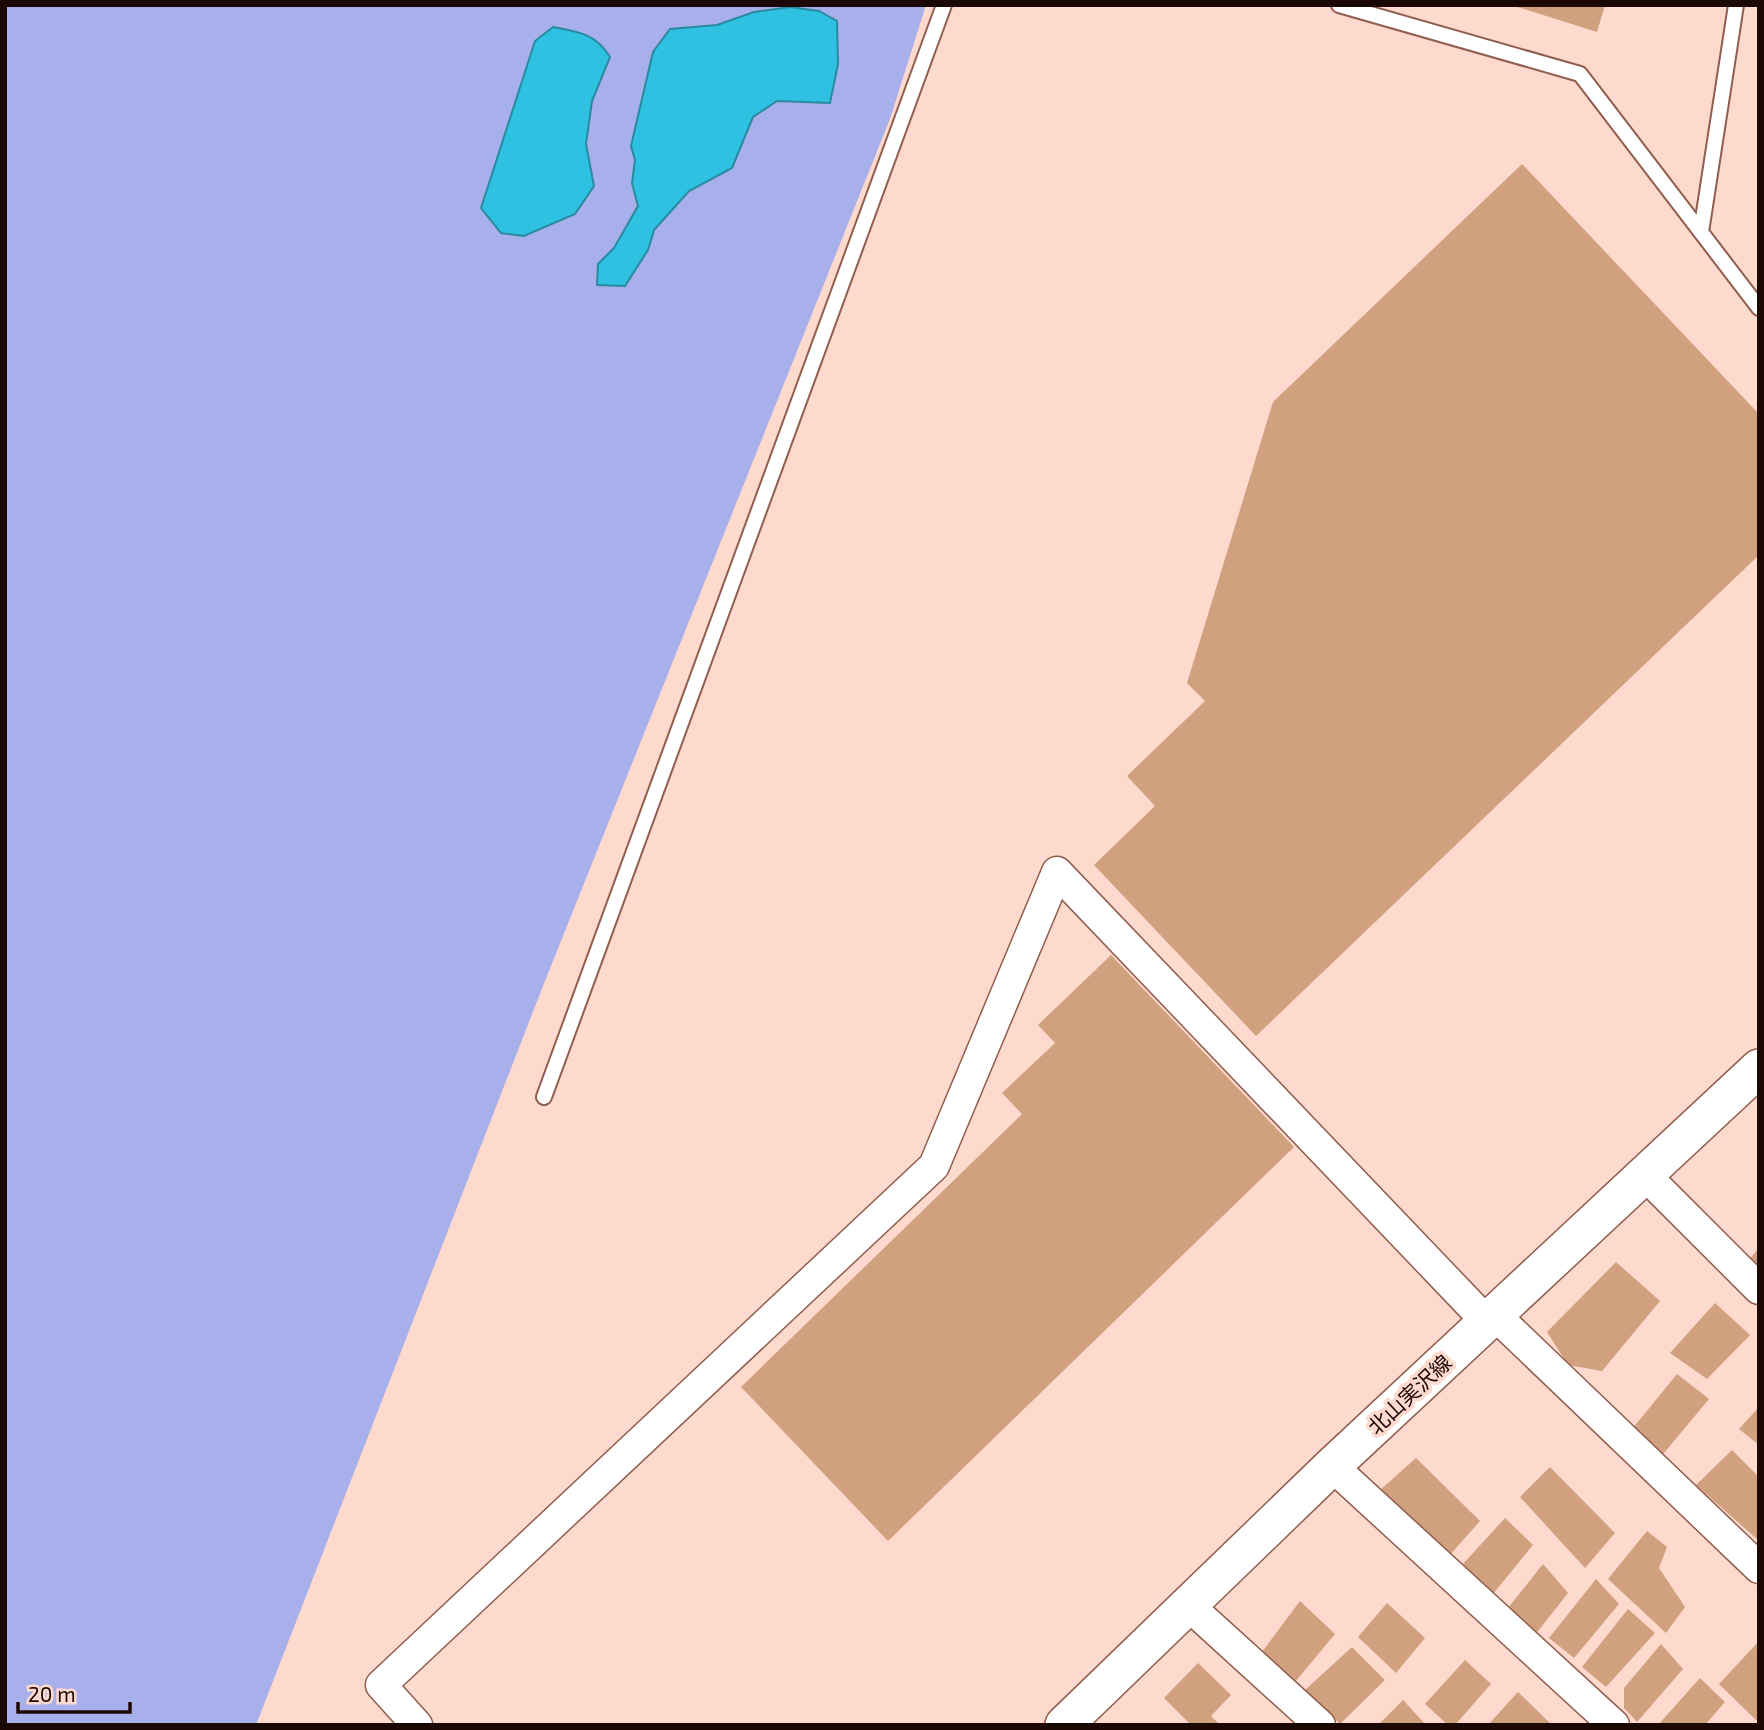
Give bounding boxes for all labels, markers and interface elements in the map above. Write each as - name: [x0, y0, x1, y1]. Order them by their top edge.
- street label: 北山実沢線: [1362, 1349, 1456, 1439]
- scale bar: [18, 1670, 130, 1714]
- text: 20 m: [28, 1681, 76, 1706]

